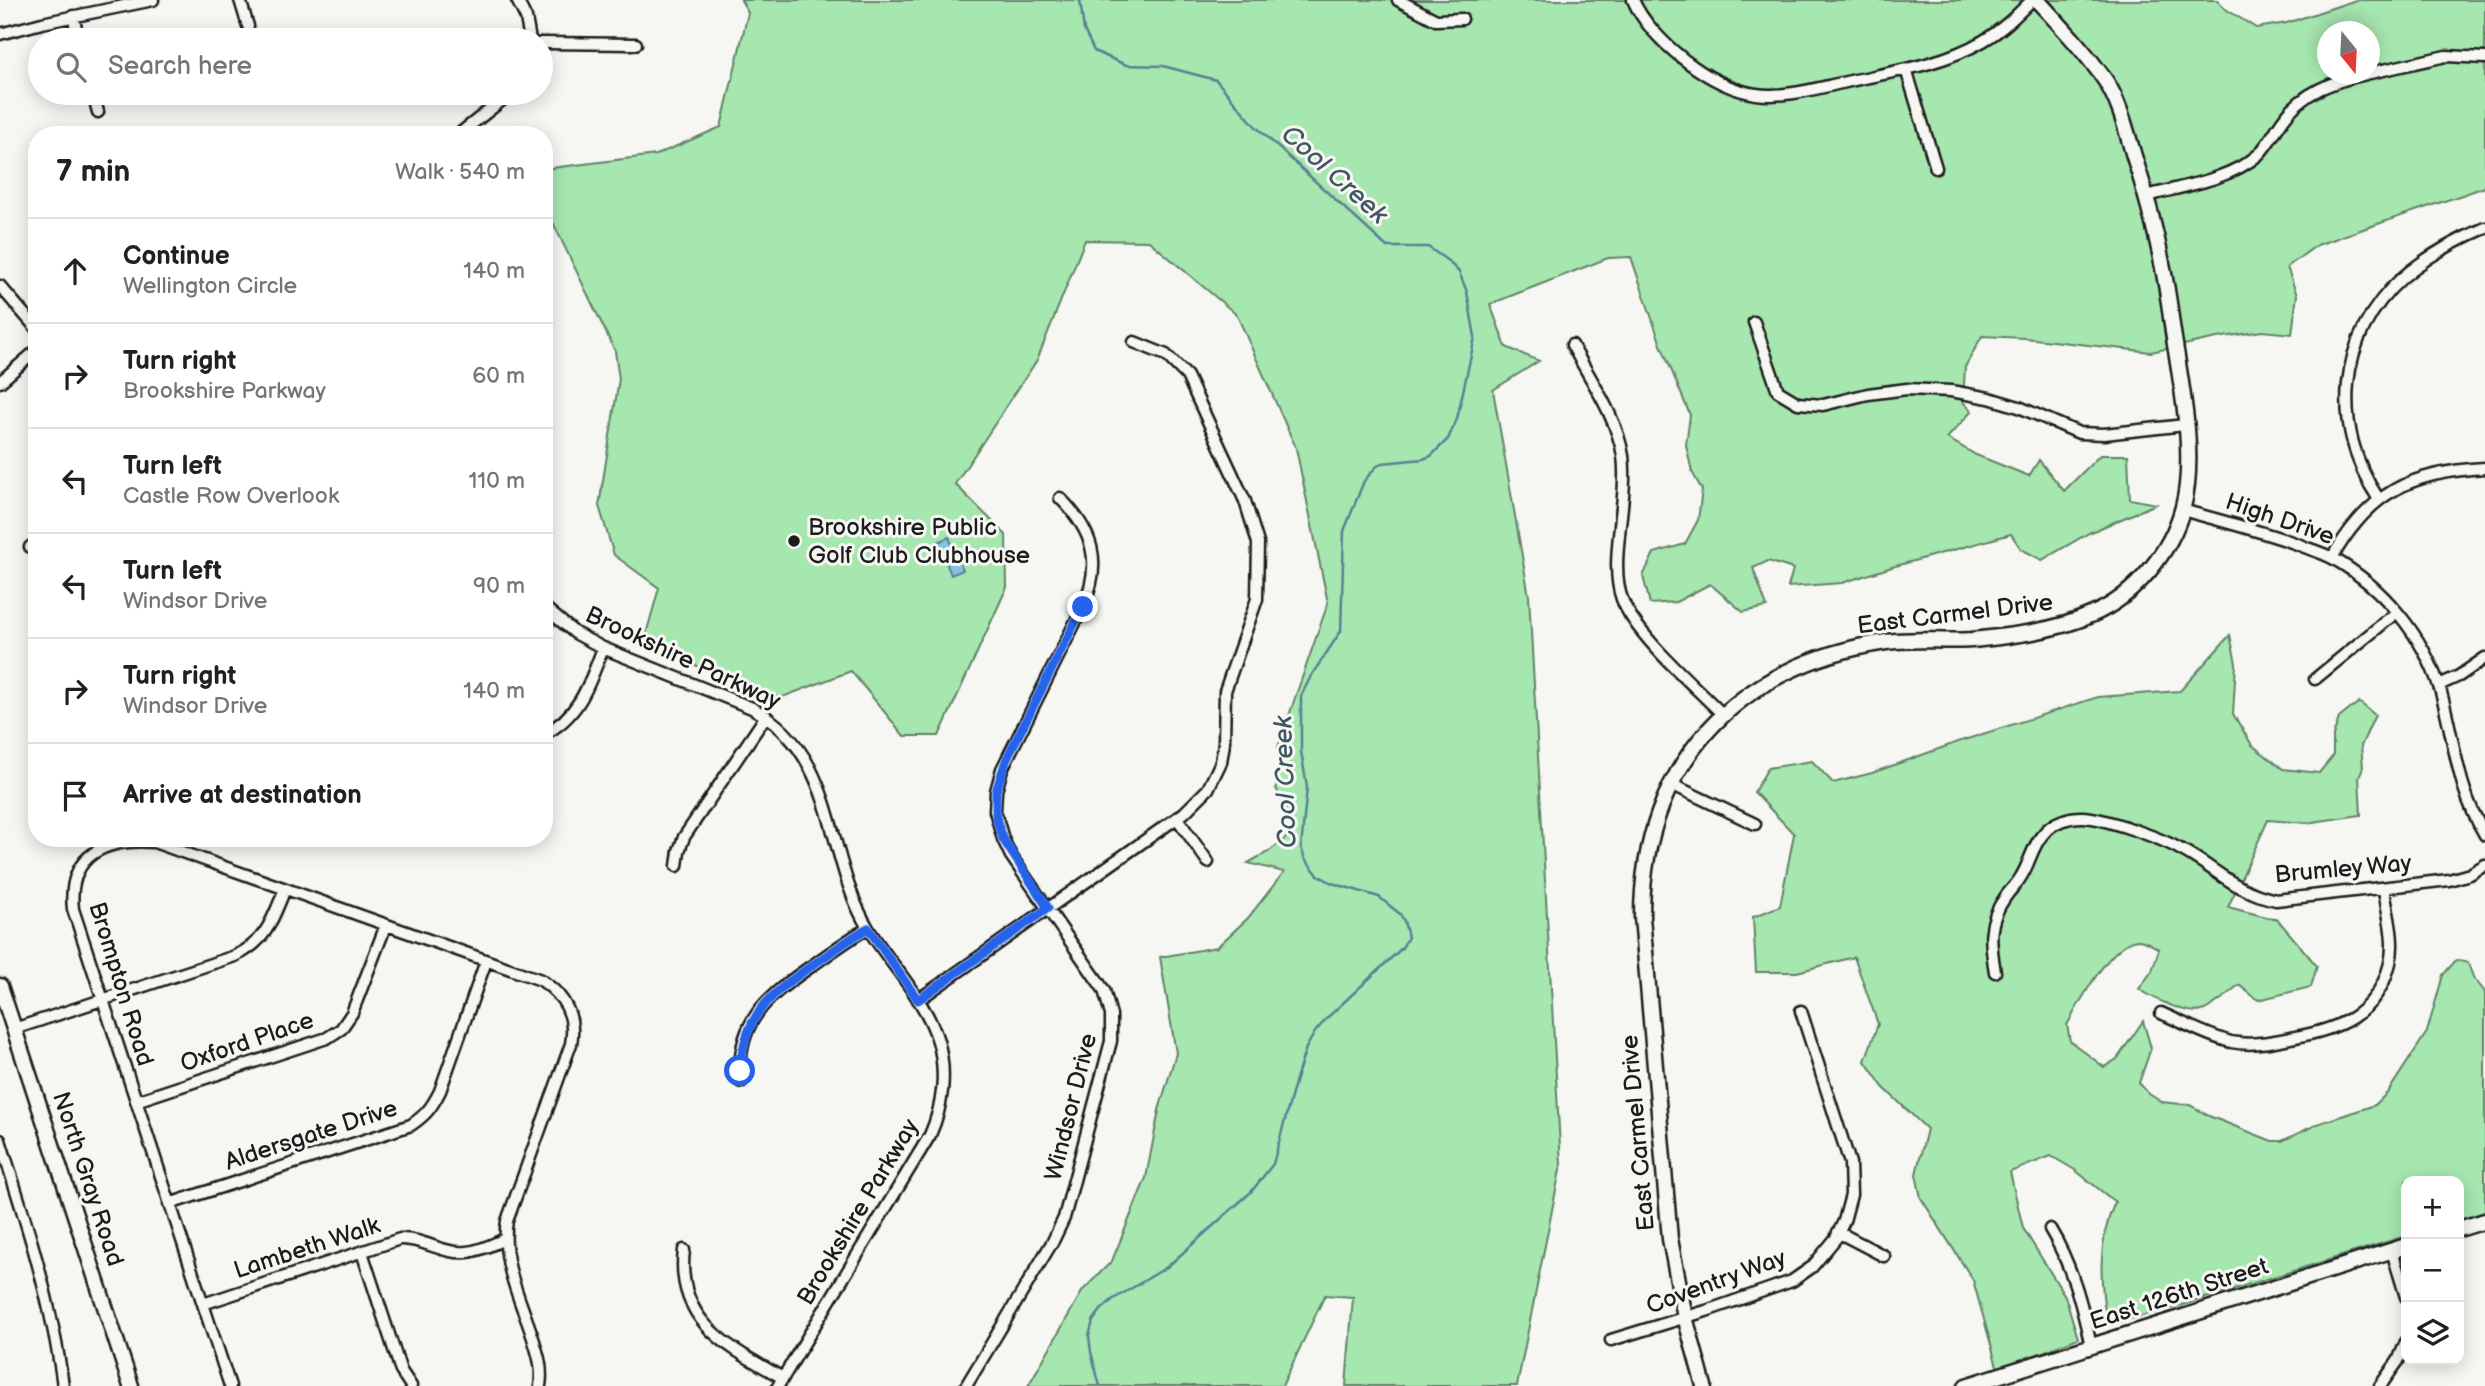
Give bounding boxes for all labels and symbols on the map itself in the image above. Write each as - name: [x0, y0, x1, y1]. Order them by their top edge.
- north arrow: [2317, 21, 2380, 84]
- water label: Cool Creek: [1274, 119, 1395, 232]
- street label: High Drive: [2222, 487, 2338, 551]
- place label: Brookshire Public Golf Club Clubhouse: [808, 513, 1030, 570]
- marker: Brookshire Public Golf Club Clubhouse: [786, 533, 802, 549]
- street label: East Carmel Drive: [1856, 588, 2054, 640]
- route end: [1067, 591, 1098, 622]
- street label: Brookshire Parkway: [581, 600, 785, 716]
- water label: Cool Creek: [1268, 714, 1304, 849]
- street label: Brumley Way: [2273, 849, 2413, 889]
- street label: Brompton Road: [82, 898, 160, 1070]
- street label: Oxford Place: [177, 1006, 317, 1078]
- street label: Windsor Drive: [1039, 1030, 1103, 1184]
- street label: East Carmel Drive: [1615, 1034, 1661, 1232]
- route start: [724, 1055, 755, 1086]
- street label: North Gray Road: [46, 1088, 130, 1270]
- street label: Aldersgate Drive: [221, 1093, 401, 1177]
- street label: Brookshire Parkway: [791, 1114, 925, 1310]
- street label: Lambeth Walk: [230, 1211, 384, 1285]
- street label: Coventry Way: [1642, 1243, 1790, 1321]
- street label: East 126th Street: [2086, 1251, 2272, 1336]

